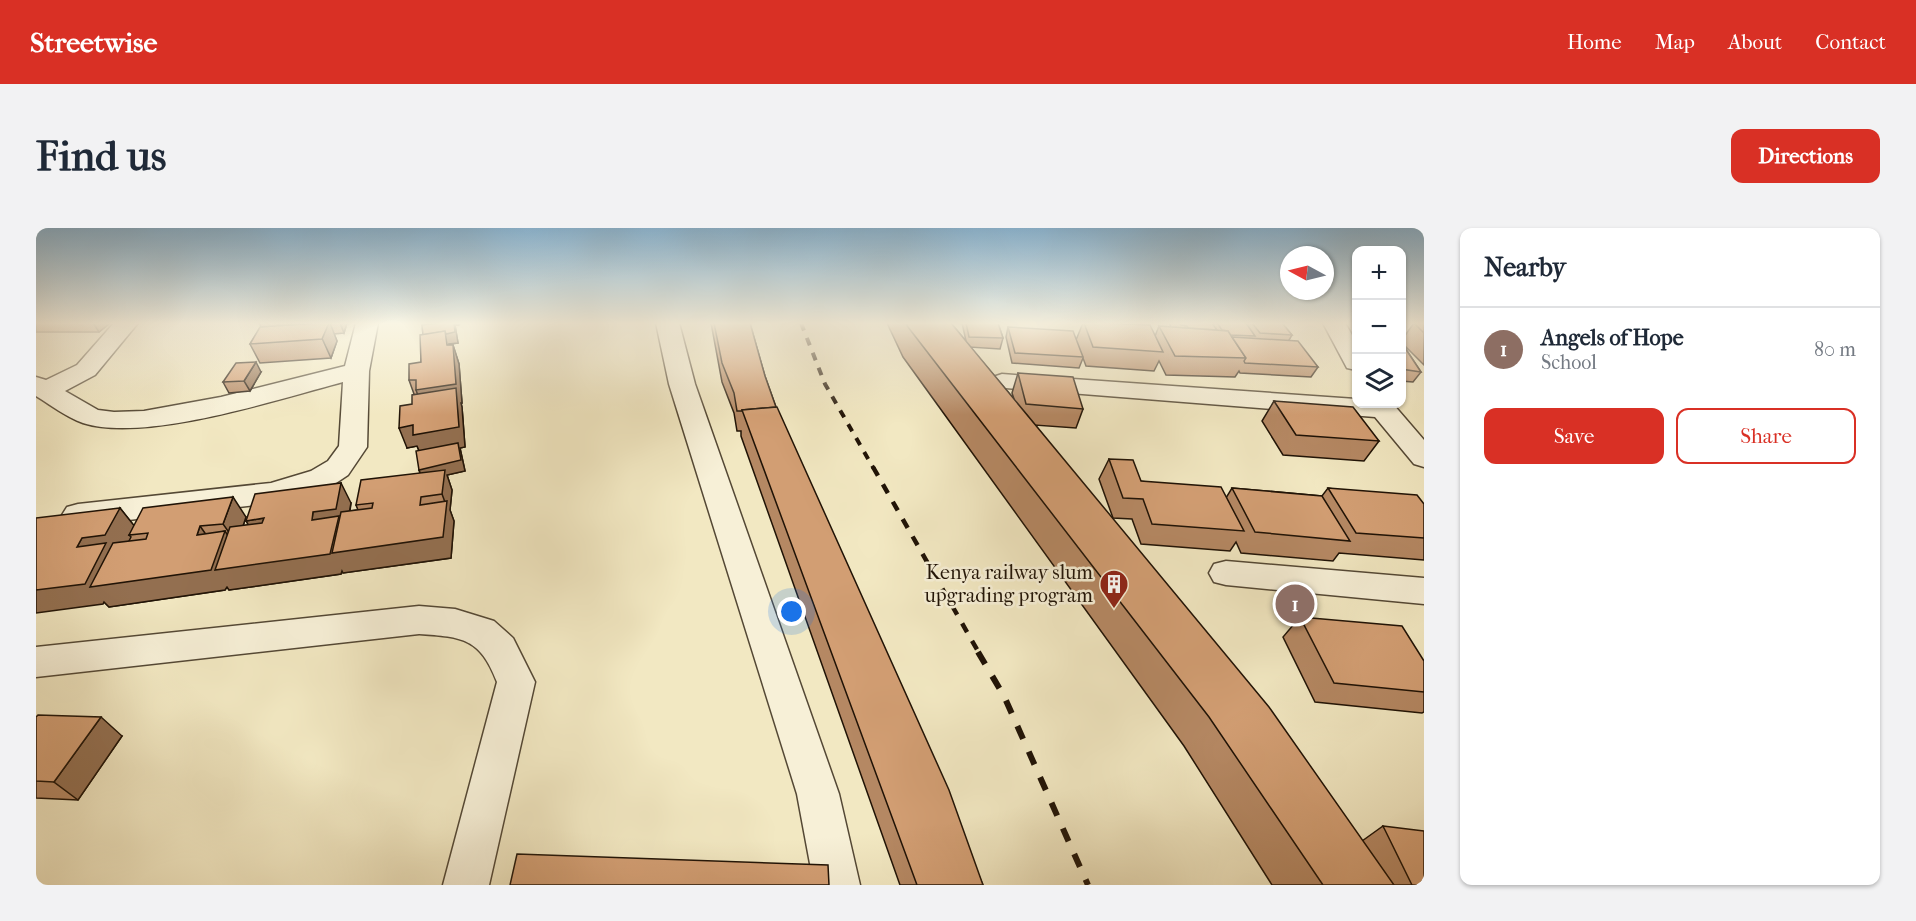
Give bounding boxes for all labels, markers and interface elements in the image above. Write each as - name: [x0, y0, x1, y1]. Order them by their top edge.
- text: Streetwise: [30, 26, 157, 59]
- text: Home: [1567, 30, 1622, 54]
- text: Map: [1655, 30, 1695, 54]
- text: About: [1728, 30, 1782, 54]
- text: Contact: [1815, 30, 1886, 54]
- button: Directions: [1731, 129, 1880, 183]
- text: Find us: [36, 132, 166, 181]
- north arrow: [1280, 246, 1334, 300]
- map controls: [1352, 246, 1406, 408]
- button: +: [1352, 246, 1406, 300]
- text: Nearby: [1484, 252, 1566, 283]
- button: −: [1352, 300, 1406, 354]
- text: Angels of Hope: [1541, 325, 1684, 351]
- text: 1: [1500, 338, 1507, 361]
- text: 80 m: [1814, 338, 1856, 361]
- text: School: [1541, 351, 1597, 374]
- button: layers: [1352, 354, 1406, 408]
- button: Save: [1484, 408, 1664, 464]
- button: Share: [1676, 408, 1856, 464]
- place label: Kenya railway slum upgrading program: [923, 561, 1093, 607]
- building icon: Kenya railway slum upgrading program: [1098, 568, 1130, 610]
- pin: 1: [1276, 582, 1314, 626]
- your location: [777, 597, 806, 626]

